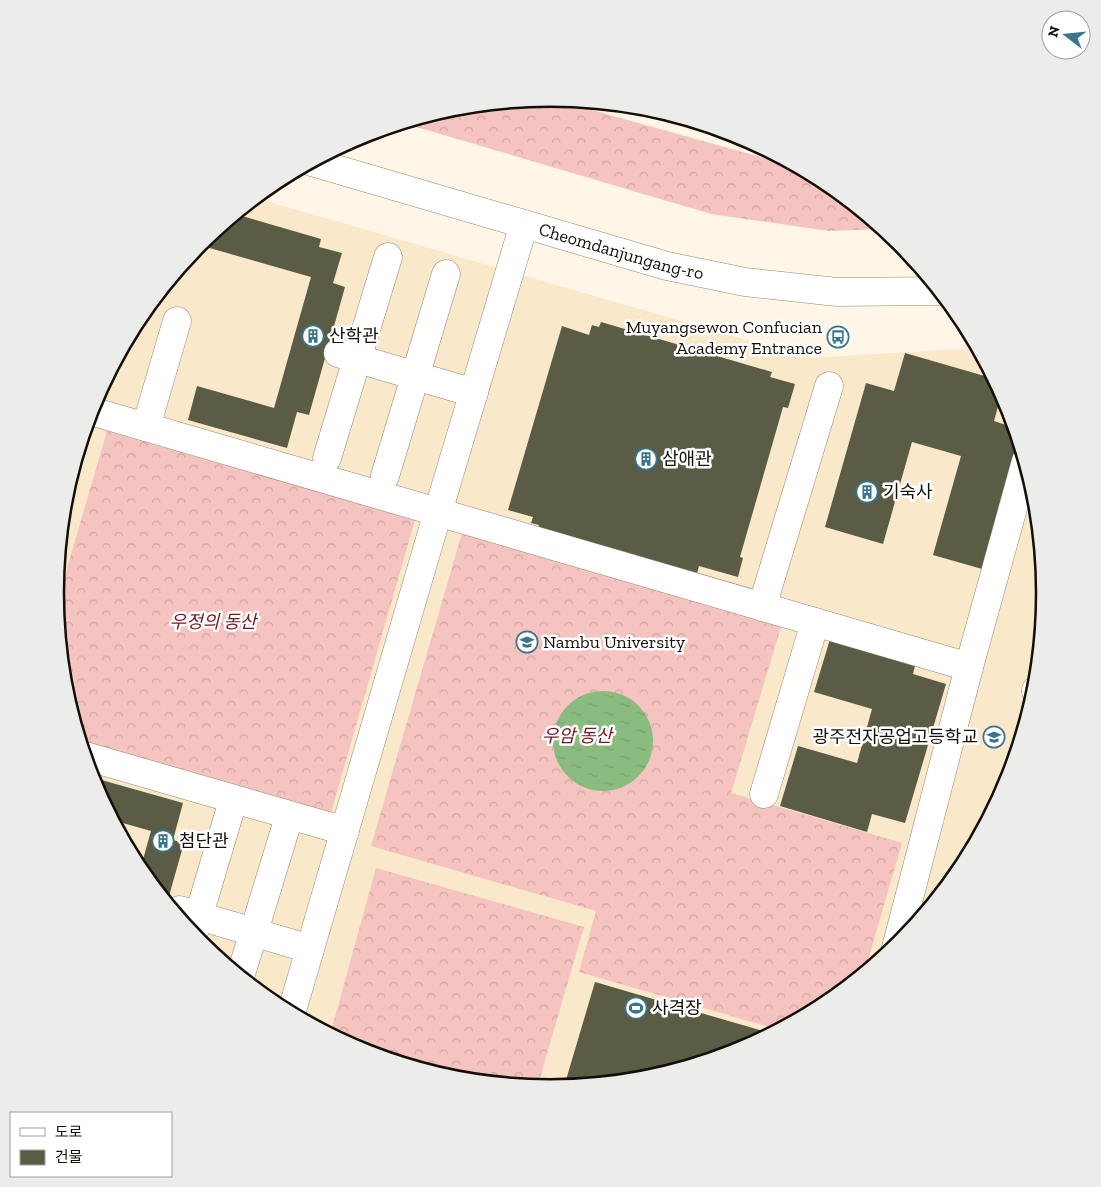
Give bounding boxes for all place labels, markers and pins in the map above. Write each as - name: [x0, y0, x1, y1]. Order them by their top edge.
- place label: Muyangsewon Confucian Academy Entrance: [626, 316, 823, 359]
- building icon: 산학관: [301, 324, 325, 348]
- place label: 산학관: [329, 325, 379, 347]
- bus stop icon: Muyangsewon Confucian Academy Entrance: [826, 325, 850, 349]
- building icon: 삼애관: [634, 447, 658, 471]
- place label: 삼애관: [662, 448, 712, 470]
- building icon: 기숙사: [855, 480, 879, 504]
- place label: 기숙사: [883, 481, 933, 503]
- school or university icon: Nambu University: [515, 630, 539, 654]
- place label: Nambu University: [543, 631, 686, 653]
- school or university icon: 광주전자공업고등학교: [982, 725, 1006, 749]
- place label: 광주전자공업고등학교: [812, 726, 978, 748]
- building icon: 첨단관: [151, 829, 175, 853]
- place label: 첨단관: [179, 830, 229, 852]
- sports icon: 사격장: [624, 996, 648, 1020]
- place label: 사격장: [652, 997, 702, 1019]

